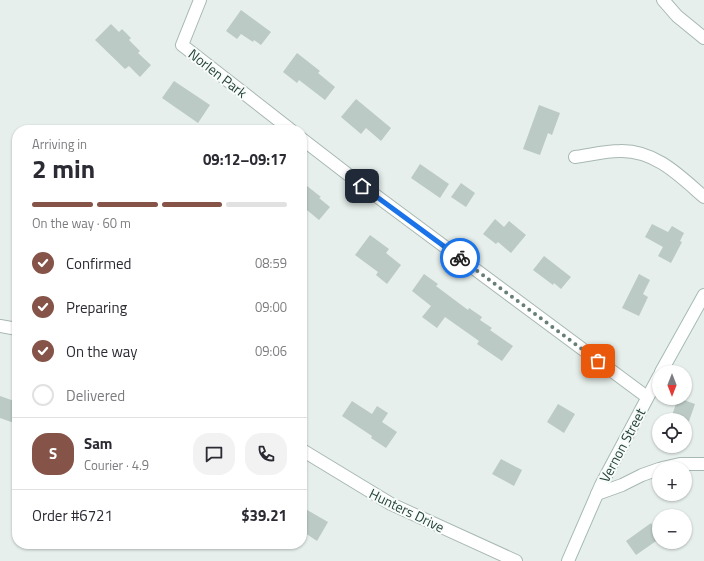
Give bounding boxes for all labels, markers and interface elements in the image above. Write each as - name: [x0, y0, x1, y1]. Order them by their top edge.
- street label: Norlen Park: [184, 43, 252, 103]
- text: Arriving in: [32, 134, 87, 154]
- text: 09:12–09:17: [203, 148, 287, 171]
- text: 2 min: [32, 149, 95, 188]
- pin: [345, 169, 379, 203]
- icon: home: [351, 175, 373, 197]
- text: On the way · 60 m: [32, 213, 131, 233]
- courier: [440, 238, 480, 278]
- icon: bike: [449, 247, 471, 269]
- icon: check: [32, 252, 54, 274]
- text: Confirmed: [66, 252, 131, 275]
- text: 08:59: [255, 253, 287, 273]
- icon: check: [32, 296, 54, 318]
- text: Preparing: [66, 296, 127, 319]
- text: 09:00: [255, 297, 287, 317]
- icon: check: [32, 340, 54, 362]
- text: On the way: [66, 340, 138, 363]
- text: 09:06: [255, 341, 287, 361]
- pin: [581, 344, 615, 378]
- icon: bag: [587, 350, 609, 372]
- north arrow: [652, 365, 692, 405]
- map controls: [652, 365, 692, 549]
- text: Delivered: [66, 384, 125, 407]
- street label: Vernon Street: [594, 404, 650, 486]
- button: locate: [652, 413, 692, 453]
- text: Sam: [84, 432, 112, 455]
- button: chat: [193, 433, 235, 475]
- button: phone: [245, 433, 287, 475]
- text: S: [49, 442, 57, 465]
- text: Courier · 4.9: [84, 455, 149, 475]
- button: +: [652, 461, 692, 501]
- street label: Hunters Drive: [366, 483, 448, 537]
- text: Order #6721: [32, 504, 113, 527]
- text: $39.21: [241, 504, 287, 527]
- button: −: [652, 509, 692, 549]

